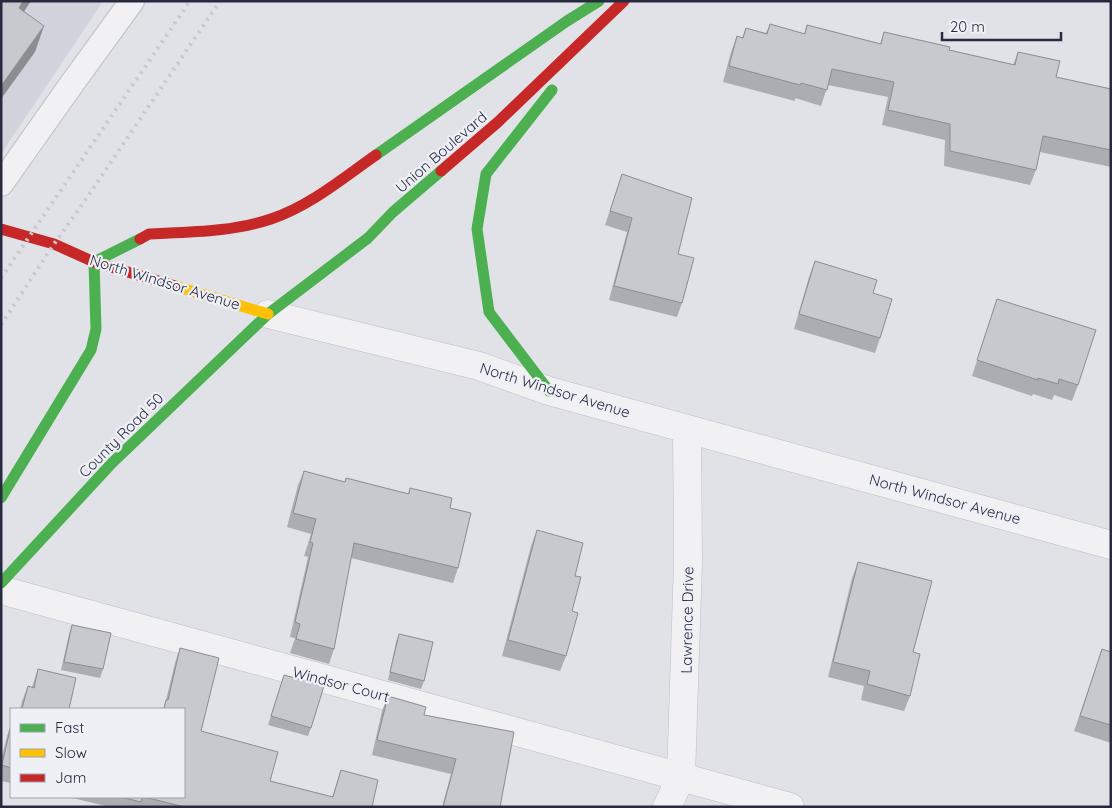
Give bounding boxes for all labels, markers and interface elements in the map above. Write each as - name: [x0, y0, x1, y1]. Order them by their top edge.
- scale bar: [942, 10, 1061, 42]
- text: 20 m: [950, 17, 985, 36]
- street label: Union Boulevard: [391, 107, 491, 197]
- street label: North Windsor Avenue: [88, 250, 242, 314]
- street label: North Windsor Avenue: [478, 358, 632, 422]
- street label: County Road 50: [75, 389, 167, 481]
- street label: North Windsor Avenue: [867, 470, 1023, 528]
- street label: Lawrence Drive: [677, 566, 697, 674]
- street label: Windsor Court: [290, 662, 392, 706]
- legend: [10, 708, 185, 798]
- text: Fast: [55, 718, 84, 737]
- text: Slow: [55, 743, 87, 762]
- text: Jam: [55, 768, 86, 787]

